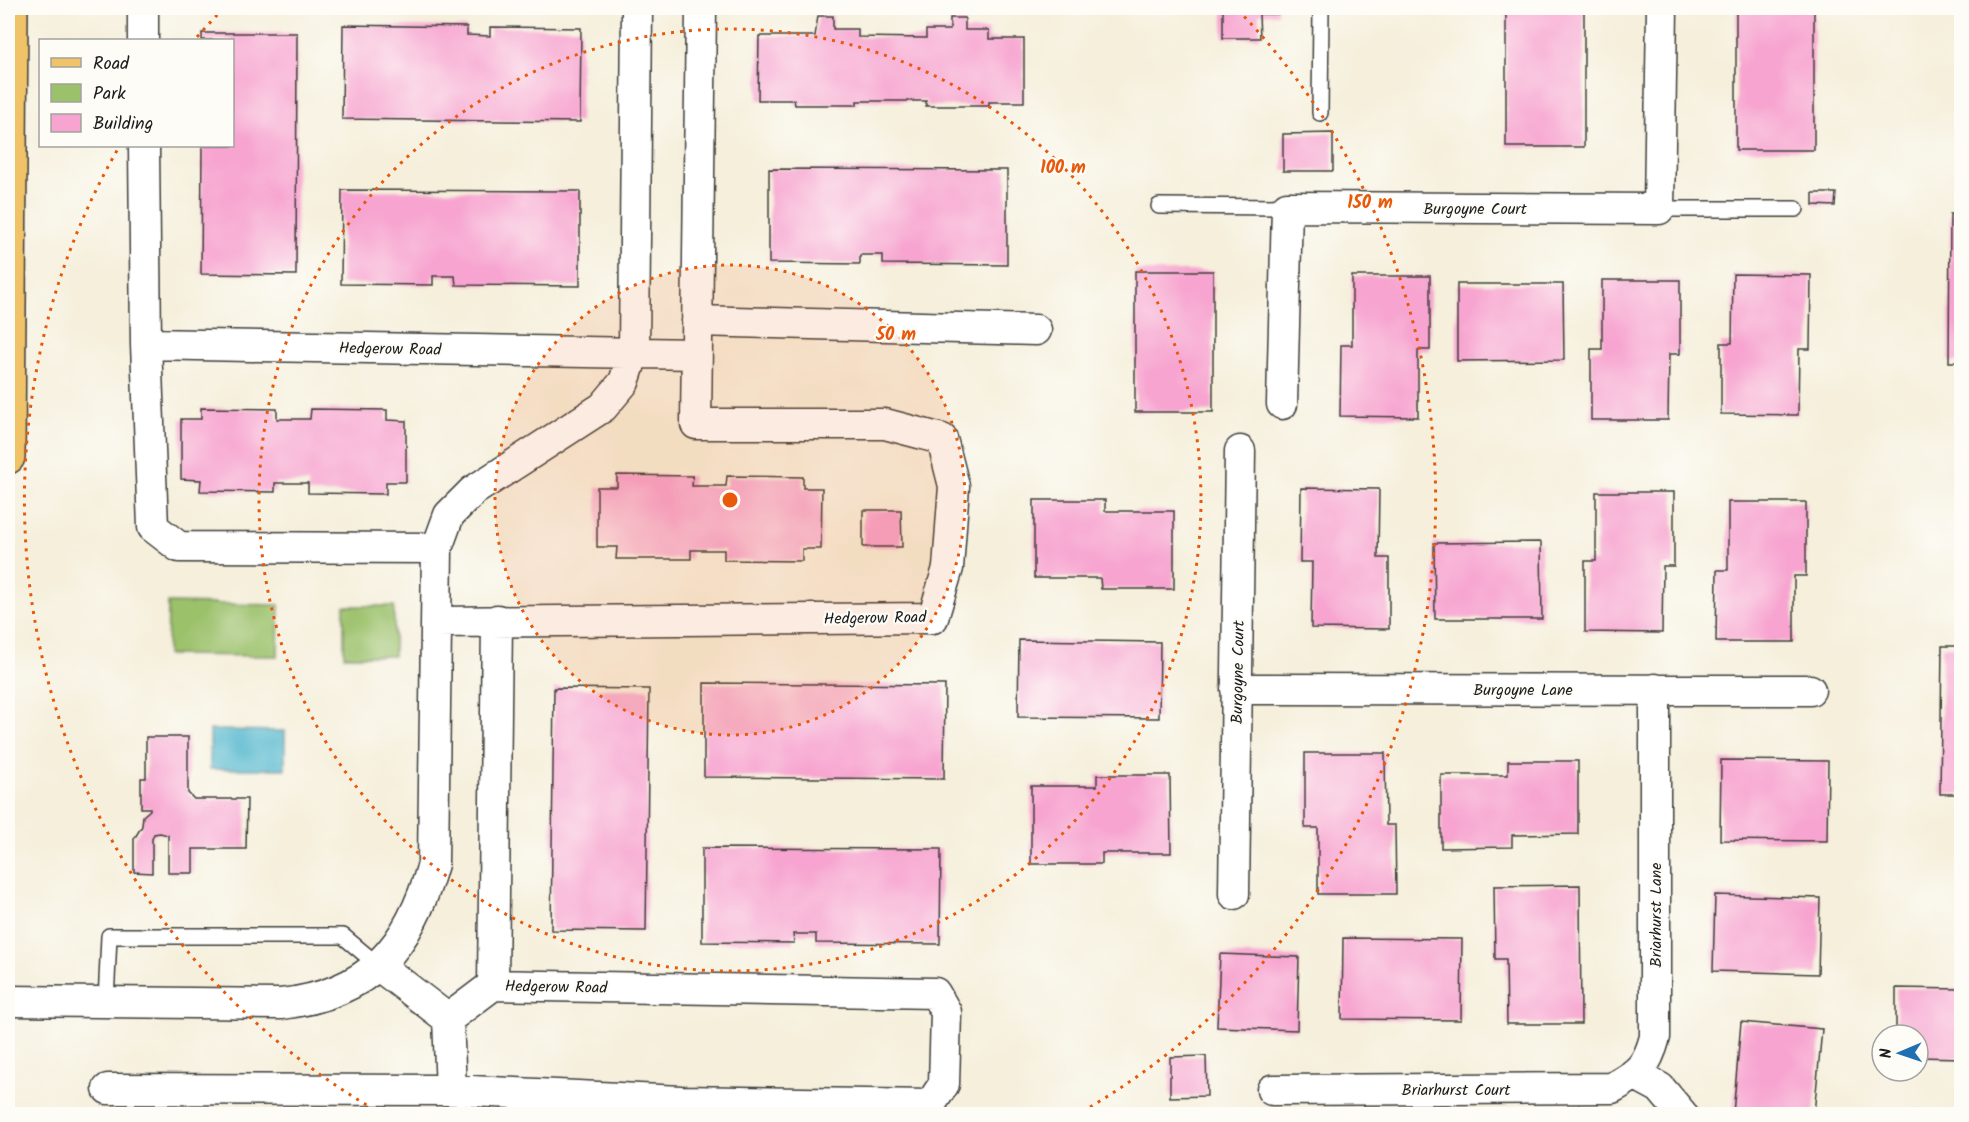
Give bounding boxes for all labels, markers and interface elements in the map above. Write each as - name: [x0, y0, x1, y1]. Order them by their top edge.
- legend: [39, 39, 234, 147]
- text: Road: [93, 50, 130, 79]
- text: Park: [93, 80, 126, 109]
- text: Building: [93, 110, 153, 139]
- text: 100 m: [1040, 154, 1086, 183]
- text: 150 m: [1347, 189, 1393, 218]
- street label: Burgoyne Court: [1423, 197, 1528, 222]
- text: 50 m: [875, 321, 916, 350]
- street label: Hedgerow Road: [339, 336, 442, 363]
- centre of rings: [720, 490, 740, 510]
- street label: Hedgerow Road: [824, 605, 928, 632]
- street label: Burgoyne Court: [1225, 619, 1252, 724]
- street label: Burgoyne Lane: [1473, 678, 1573, 703]
- street label: Briarhurst Lane: [1644, 862, 1669, 968]
- street label: Hedgerow Road: [505, 974, 608, 1001]
- north arrow: [1870, 1023, 1930, 1083]
- text: N: [1874, 1048, 1899, 1059]
- street label: Briarhurst Court: [1401, 1078, 1511, 1103]

